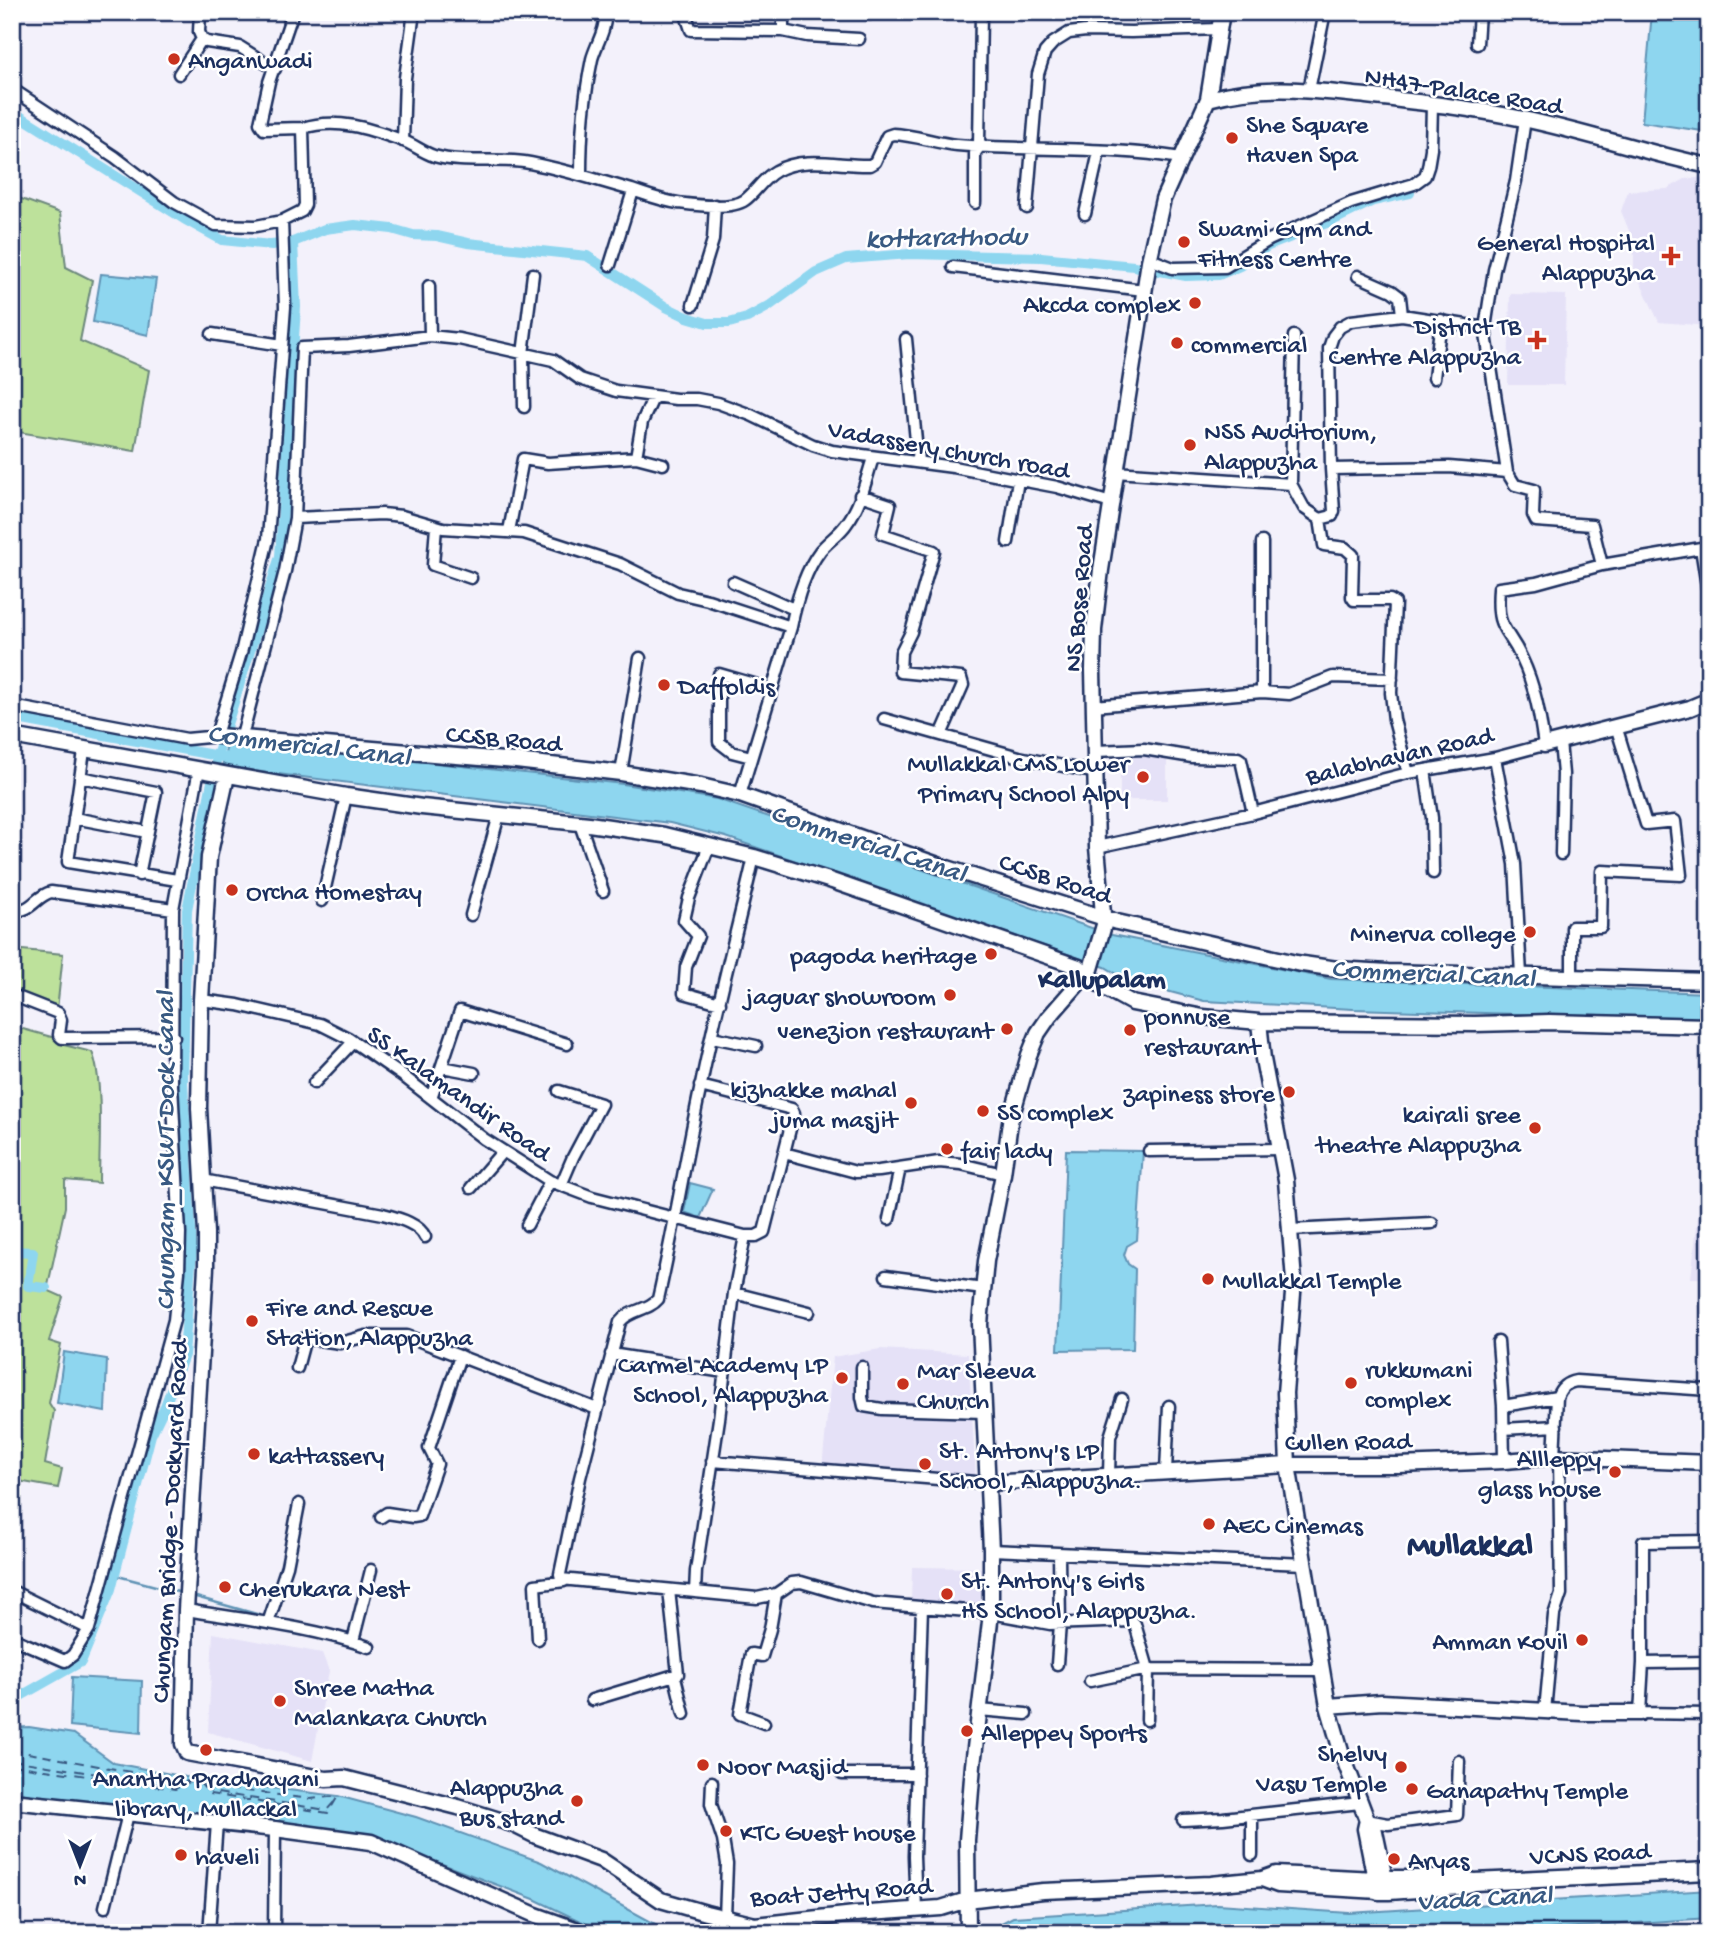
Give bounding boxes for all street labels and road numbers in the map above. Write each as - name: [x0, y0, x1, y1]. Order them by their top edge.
- street label: NH47-Palace Road: [1362, 62, 1566, 125]
- street label: Vadassery church road: [824, 416, 1073, 489]
- street label: NS Bose Road: [1060, 522, 1104, 673]
- street label: CCSB Road: [444, 721, 565, 762]
- street label: Balabhavan Road: [1302, 721, 1498, 795]
- street label: CCSB Road: [994, 849, 1116, 915]
- street label: SS Kalamandir Road: [359, 1021, 557, 1172]
- street label: Chungam Bridge - Dockyard Road: [147, 1337, 198, 1704]
- street label: Cullen Road: [1285, 1428, 1413, 1461]
- street label: VCNS Road: [1528, 1838, 1653, 1875]
- street label: Boat Jetty Road: [748, 1873, 935, 1916]

